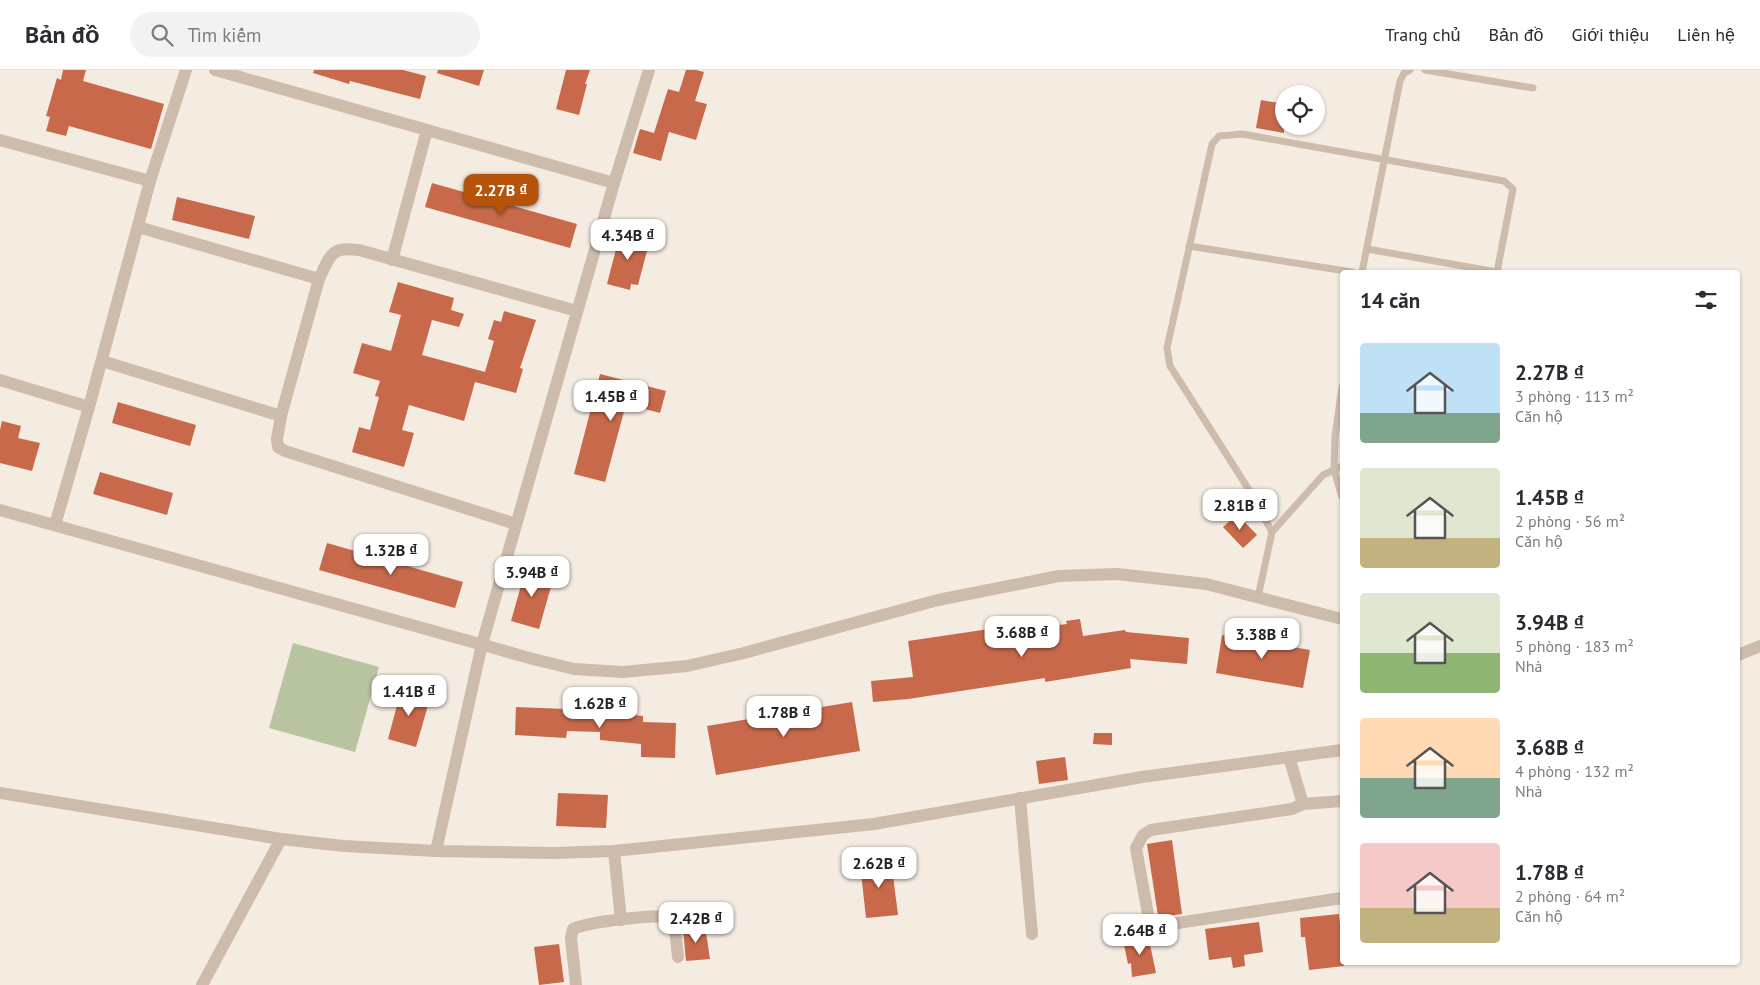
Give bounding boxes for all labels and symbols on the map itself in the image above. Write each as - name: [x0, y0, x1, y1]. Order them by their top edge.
- pin: 2.27B ₫: [455, 174, 547, 216]
- pin: 4.34B ₫: [582, 218, 674, 261]
- pin: 1.45B ₫: [565, 380, 657, 422]
- pin: 2.81B ₫: [1194, 488, 1286, 531]
- pin: 1.32B ₫: [345, 534, 437, 576]
- pin: 3.94B ₫: [486, 556, 578, 598]
- pin: 3.68B ₫: [976, 616, 1068, 658]
- pin: 3.38B ₫: [1216, 618, 1308, 660]
- pin: 1.41B ₫: [363, 674, 455, 717]
- pin: 1.62B ₫: [554, 686, 646, 729]
- pin: 1.78B ₫: [738, 696, 830, 738]
- pin: 2.62B ₫: [833, 846, 925, 889]
- pin: 2.42B ₫: [650, 902, 742, 944]
- pin: 2.64B ₫: [1094, 914, 1186, 956]

